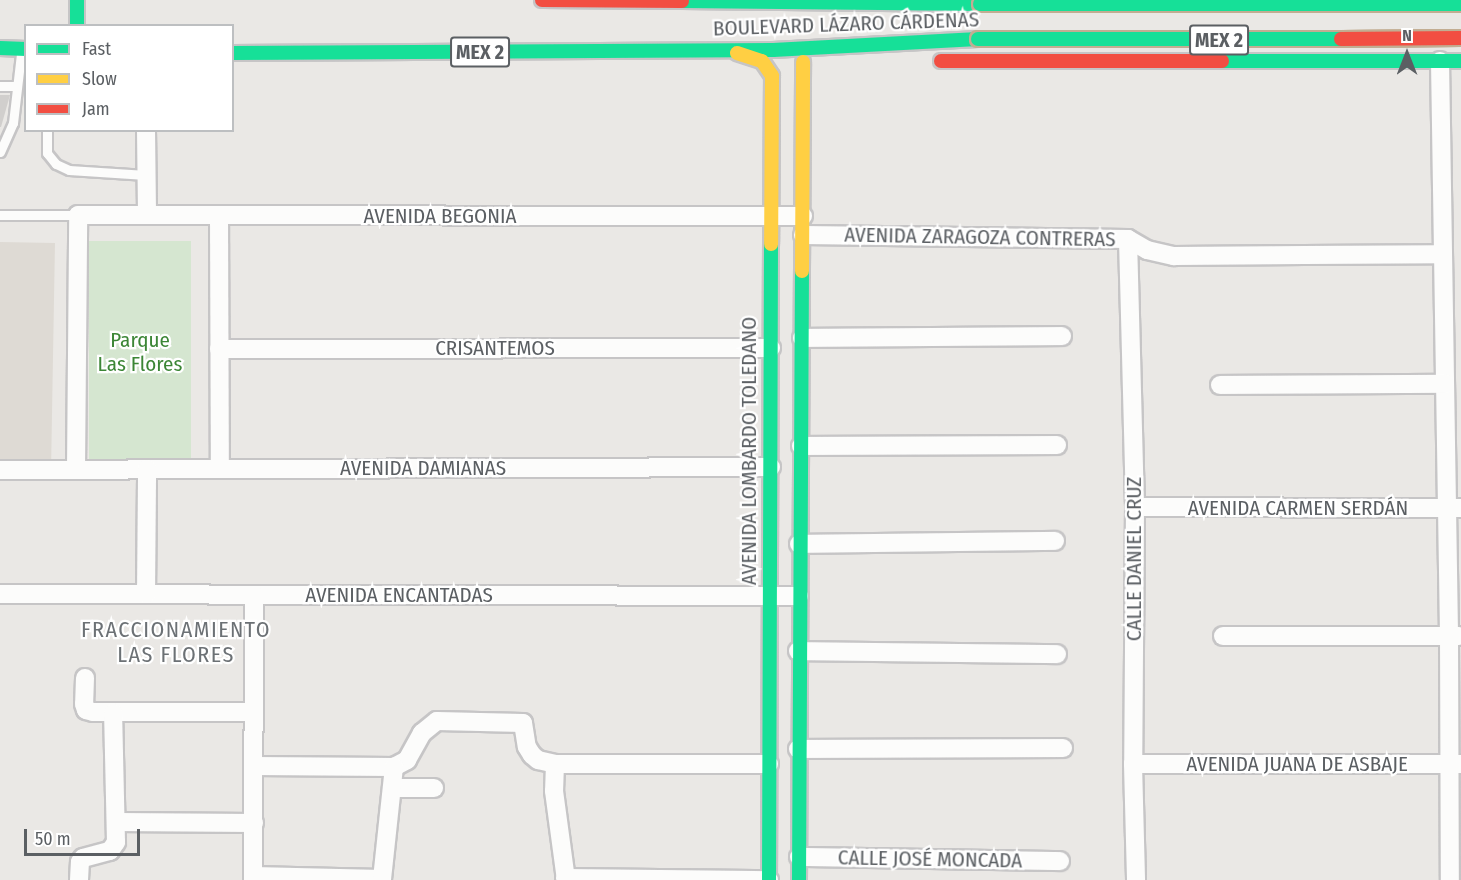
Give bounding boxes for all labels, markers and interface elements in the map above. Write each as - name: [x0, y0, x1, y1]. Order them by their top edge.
- street label: BOULEVARD LÁZARO CÁRDENAS: [712, 7, 980, 41]
- road number: MEX 2: [1189, 23, 1249, 57]
- legend: [24, 24, 234, 132]
- north arrow: [1377, 24, 1437, 84]
- text: N: [1402, 26, 1412, 45]
- road number: MEX 2: [450, 35, 510, 69]
- text: Fast: [82, 38, 111, 60]
- text: Slow: [82, 68, 117, 90]
- text: Jam: [82, 98, 110, 120]
- street label: AVENIDA BEGONIA: [363, 203, 517, 229]
- street label: AVENIDA ZARAGOZA CONTRERAS: [844, 222, 1116, 252]
- street label: AVENIDA LOMBARDO TOLEDANO: [736, 317, 762, 585]
- park label: Parque Las Flores: [98, 327, 182, 377]
- street label: CRISANTEMOS: [435, 335, 555, 361]
- street label: AVENIDA DAMIANAS: [340, 455, 506, 481]
- street label: CALLE DANIEL CRUZ: [1121, 477, 1147, 641]
- street label: AVENIDA CARMEN SERDÁN: [1188, 495, 1408, 521]
- street label: AVENIDA ENCANTADAS: [305, 582, 493, 608]
- district label: FRACCIONAMIENTO LAS FLORES: [81, 616, 271, 668]
- street label: AVENIDA JUANA DE ASBAJE: [1186, 751, 1408, 777]
- scale bar: [27, 817, 142, 855]
- text: 50 m: [35, 828, 71, 850]
- street label: CALLE JOSÉ MONCADA: [837, 845, 1023, 873]

